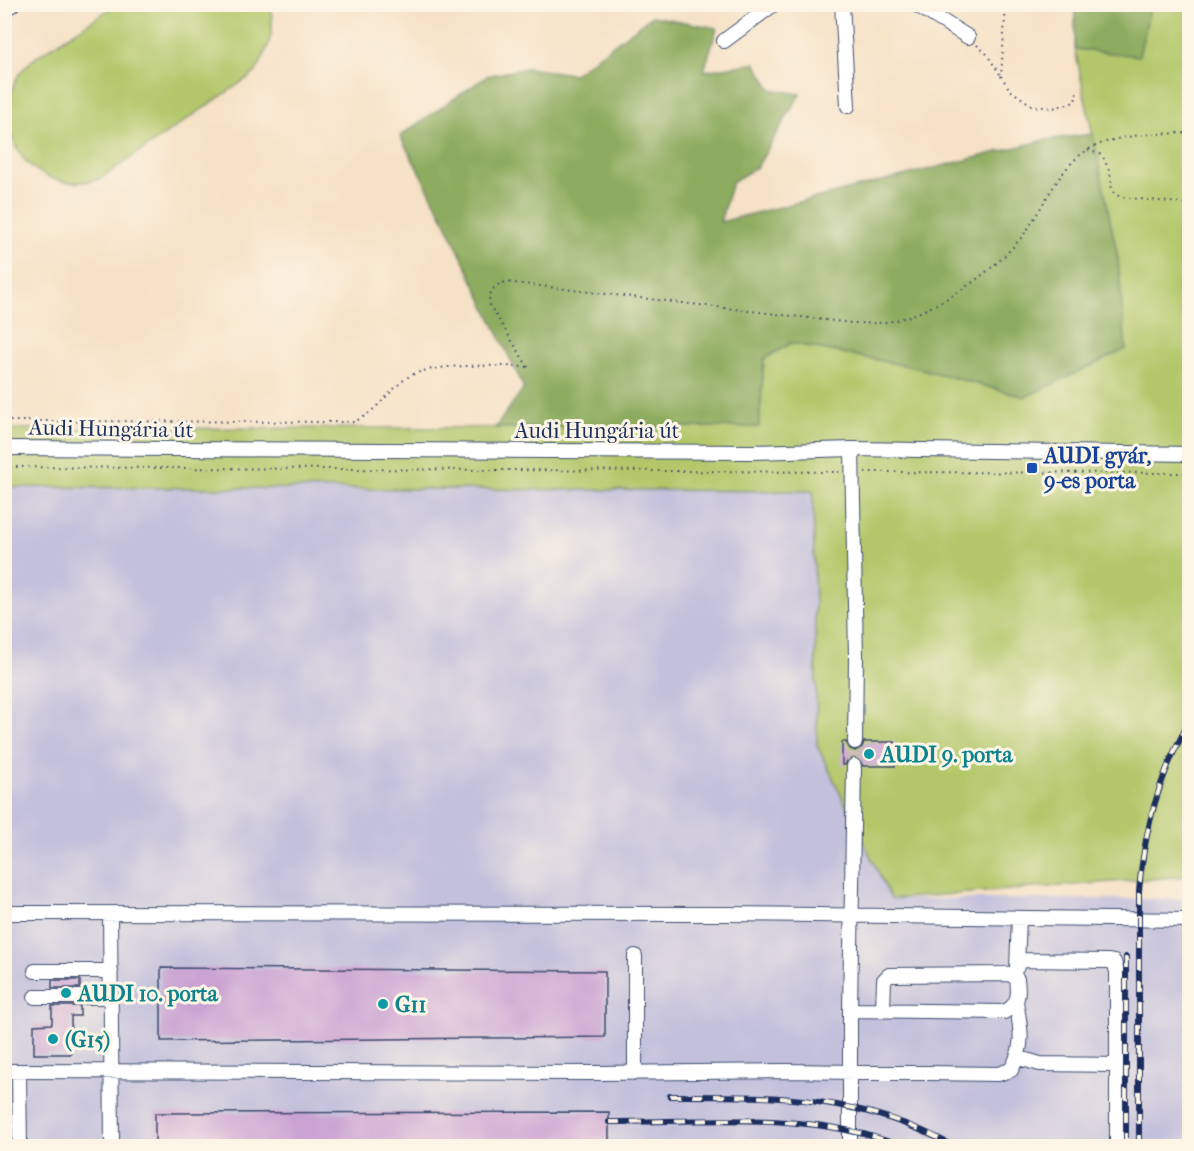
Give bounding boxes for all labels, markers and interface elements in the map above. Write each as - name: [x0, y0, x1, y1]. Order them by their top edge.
- street label: Audi Hungária út: [27, 415, 194, 443]
- street label: Audi Hungária út: [514, 418, 680, 444]
- place label: AUDI gyár, 9-es porta: [1042, 443, 1152, 494]
- marker: AUDI gyár, 9-es porta: [1025, 461, 1039, 475]
- place label: AUDI 9. porta: [879, 742, 1013, 768]
- marker: AUDI 9. porta: [862, 747, 876, 761]
- place label: AUDI 10. porta: [76, 981, 219, 1007]
- marker: AUDI 10. porta: [59, 986, 73, 1000]
- place label: G11: [395, 992, 426, 1018]
- marker: G11: [376, 997, 390, 1011]
- place label: (G15): [65, 1027, 110, 1053]
- marker: (G15): [46, 1032, 60, 1046]

